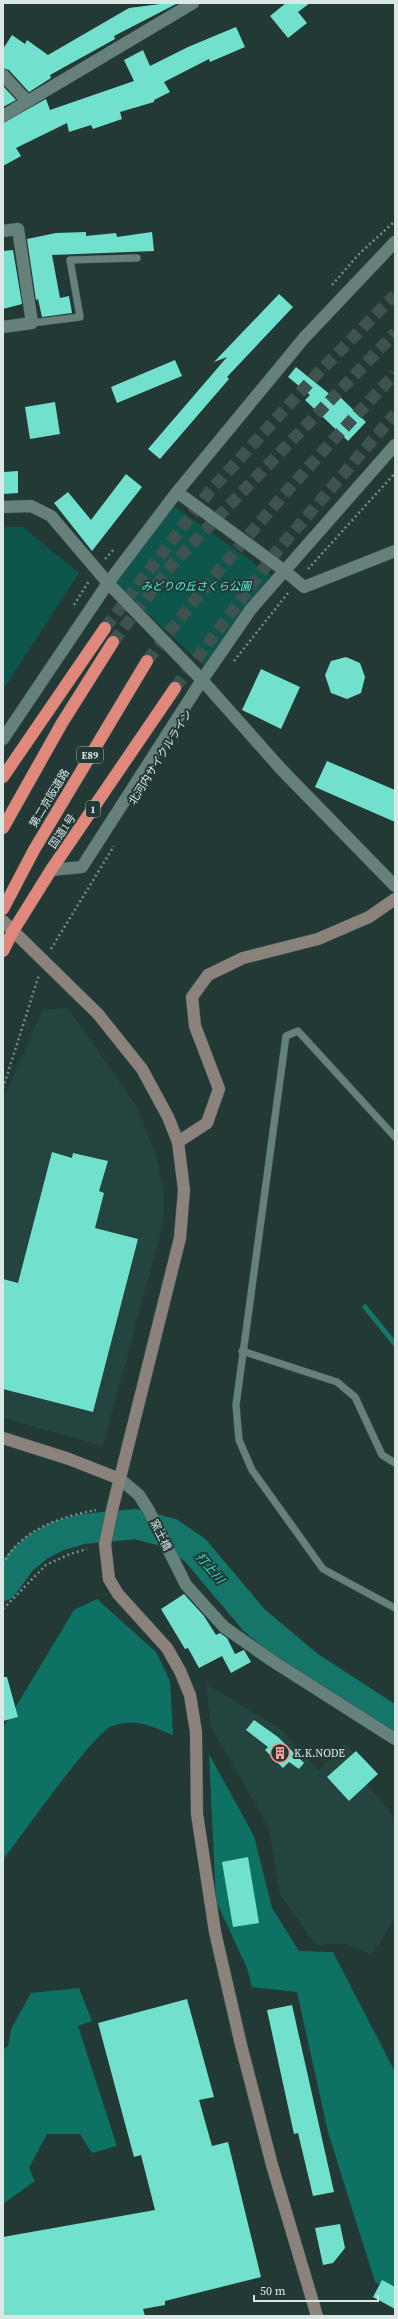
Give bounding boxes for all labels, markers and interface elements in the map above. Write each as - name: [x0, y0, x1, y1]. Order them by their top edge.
- park label: みどりの丘さくら公園: [141, 579, 253, 594]
- street label: 北河内サイクルライン: [125, 707, 196, 808]
- road number: E89: [77, 747, 103, 763]
- street label: 第二京阪道路: [26, 766, 73, 830]
- road number: 1: [86, 801, 100, 817]
- street label: 国道1号: [45, 811, 79, 851]
- street label: 窯土橋: [146, 1517, 175, 1553]
- water label: 打上川: [192, 1549, 229, 1588]
- building icon: K.K.NODE: [269, 1742, 291, 1764]
- place label: K.K.NODE: [294, 1746, 345, 1761]
- scale bar: [254, 2277, 378, 2303]
- text: 50 m: [260, 2283, 286, 2299]

